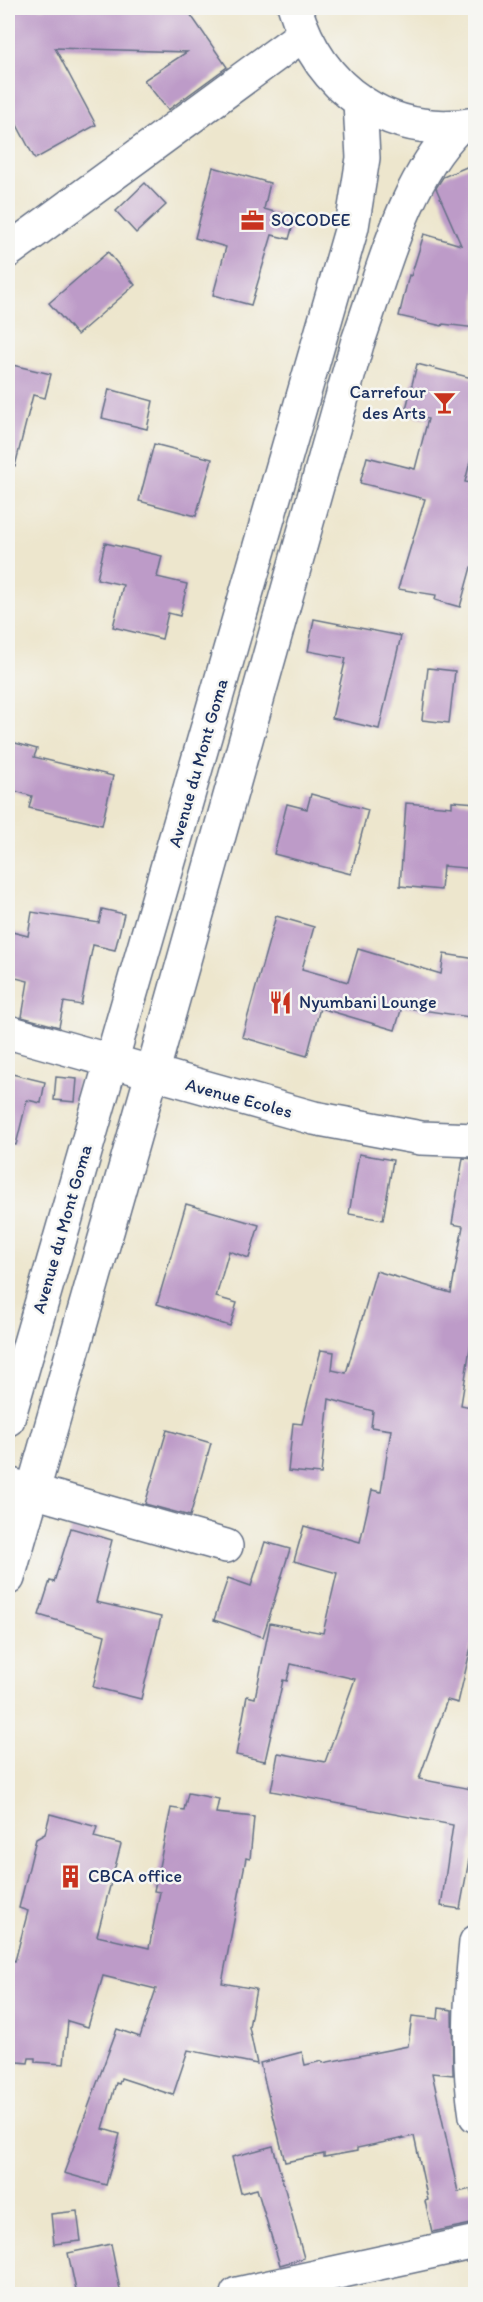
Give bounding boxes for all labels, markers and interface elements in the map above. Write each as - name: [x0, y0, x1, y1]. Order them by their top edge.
- office icon: SOCODEE: [240, 207, 266, 233]
- place label: SOCODEE: [271, 209, 351, 231]
- place label: Carrefour des Arts: [350, 381, 427, 424]
- bar icon: Carrefour des Arts: [431, 389, 457, 415]
- street label: Avenue du Mont Goma: [163, 676, 233, 850]
- restaurant icon: Nyumbani Lounge: [268, 989, 294, 1015]
- place label: Nyumbani Lounge: [299, 991, 437, 1013]
- street label: Avenue Ecoles: [183, 1073, 295, 1123]
- street label: Avenue du Mont Goma: [27, 1142, 97, 1316]
- building icon: CBCA office: [57, 1863, 83, 1889]
- place label: CBCA office: [88, 1865, 182, 1887]

